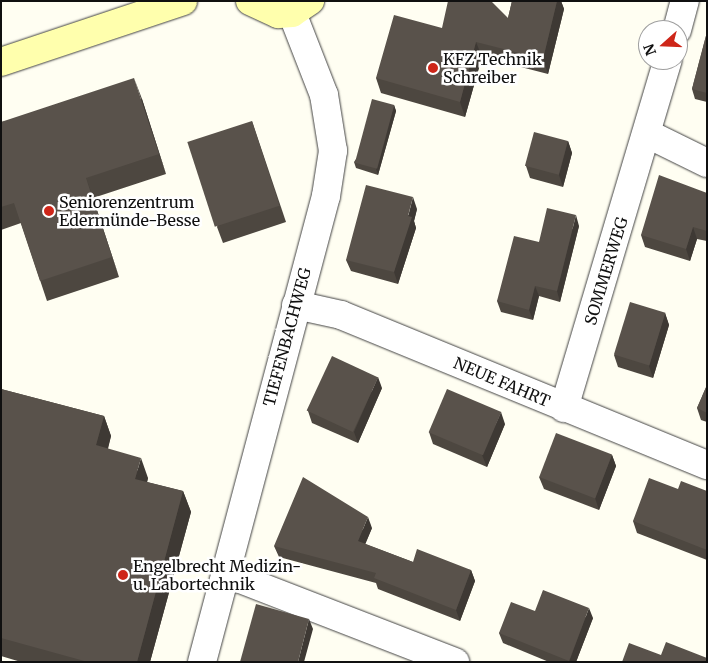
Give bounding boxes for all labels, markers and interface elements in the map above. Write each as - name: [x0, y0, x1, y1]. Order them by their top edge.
- north arrow: [638, 20, 688, 70]
- text: N: [639, 42, 660, 58]
- place label: KFZ Technik Schreiber: [443, 49, 542, 87]
- marker: KFZ Technik Schreiber: [427, 62, 439, 74]
- place label: Seniorenzentrum Edermünde-Besse: [59, 192, 200, 230]
- marker: Seniorenzentrum Edermünde-Besse: [43, 205, 55, 217]
- street label: SOMMERWEG: [580, 215, 632, 327]
- street label: TIEFENBACHWEG: [259, 266, 315, 408]
- street label: NEUE FAHRT: [451, 353, 553, 411]
- place label: Engelbrecht Medizin- u. Labortechnik: [133, 556, 301, 594]
- marker: Engelbrecht Medizin- u. Labortechnik: [117, 569, 129, 581]

